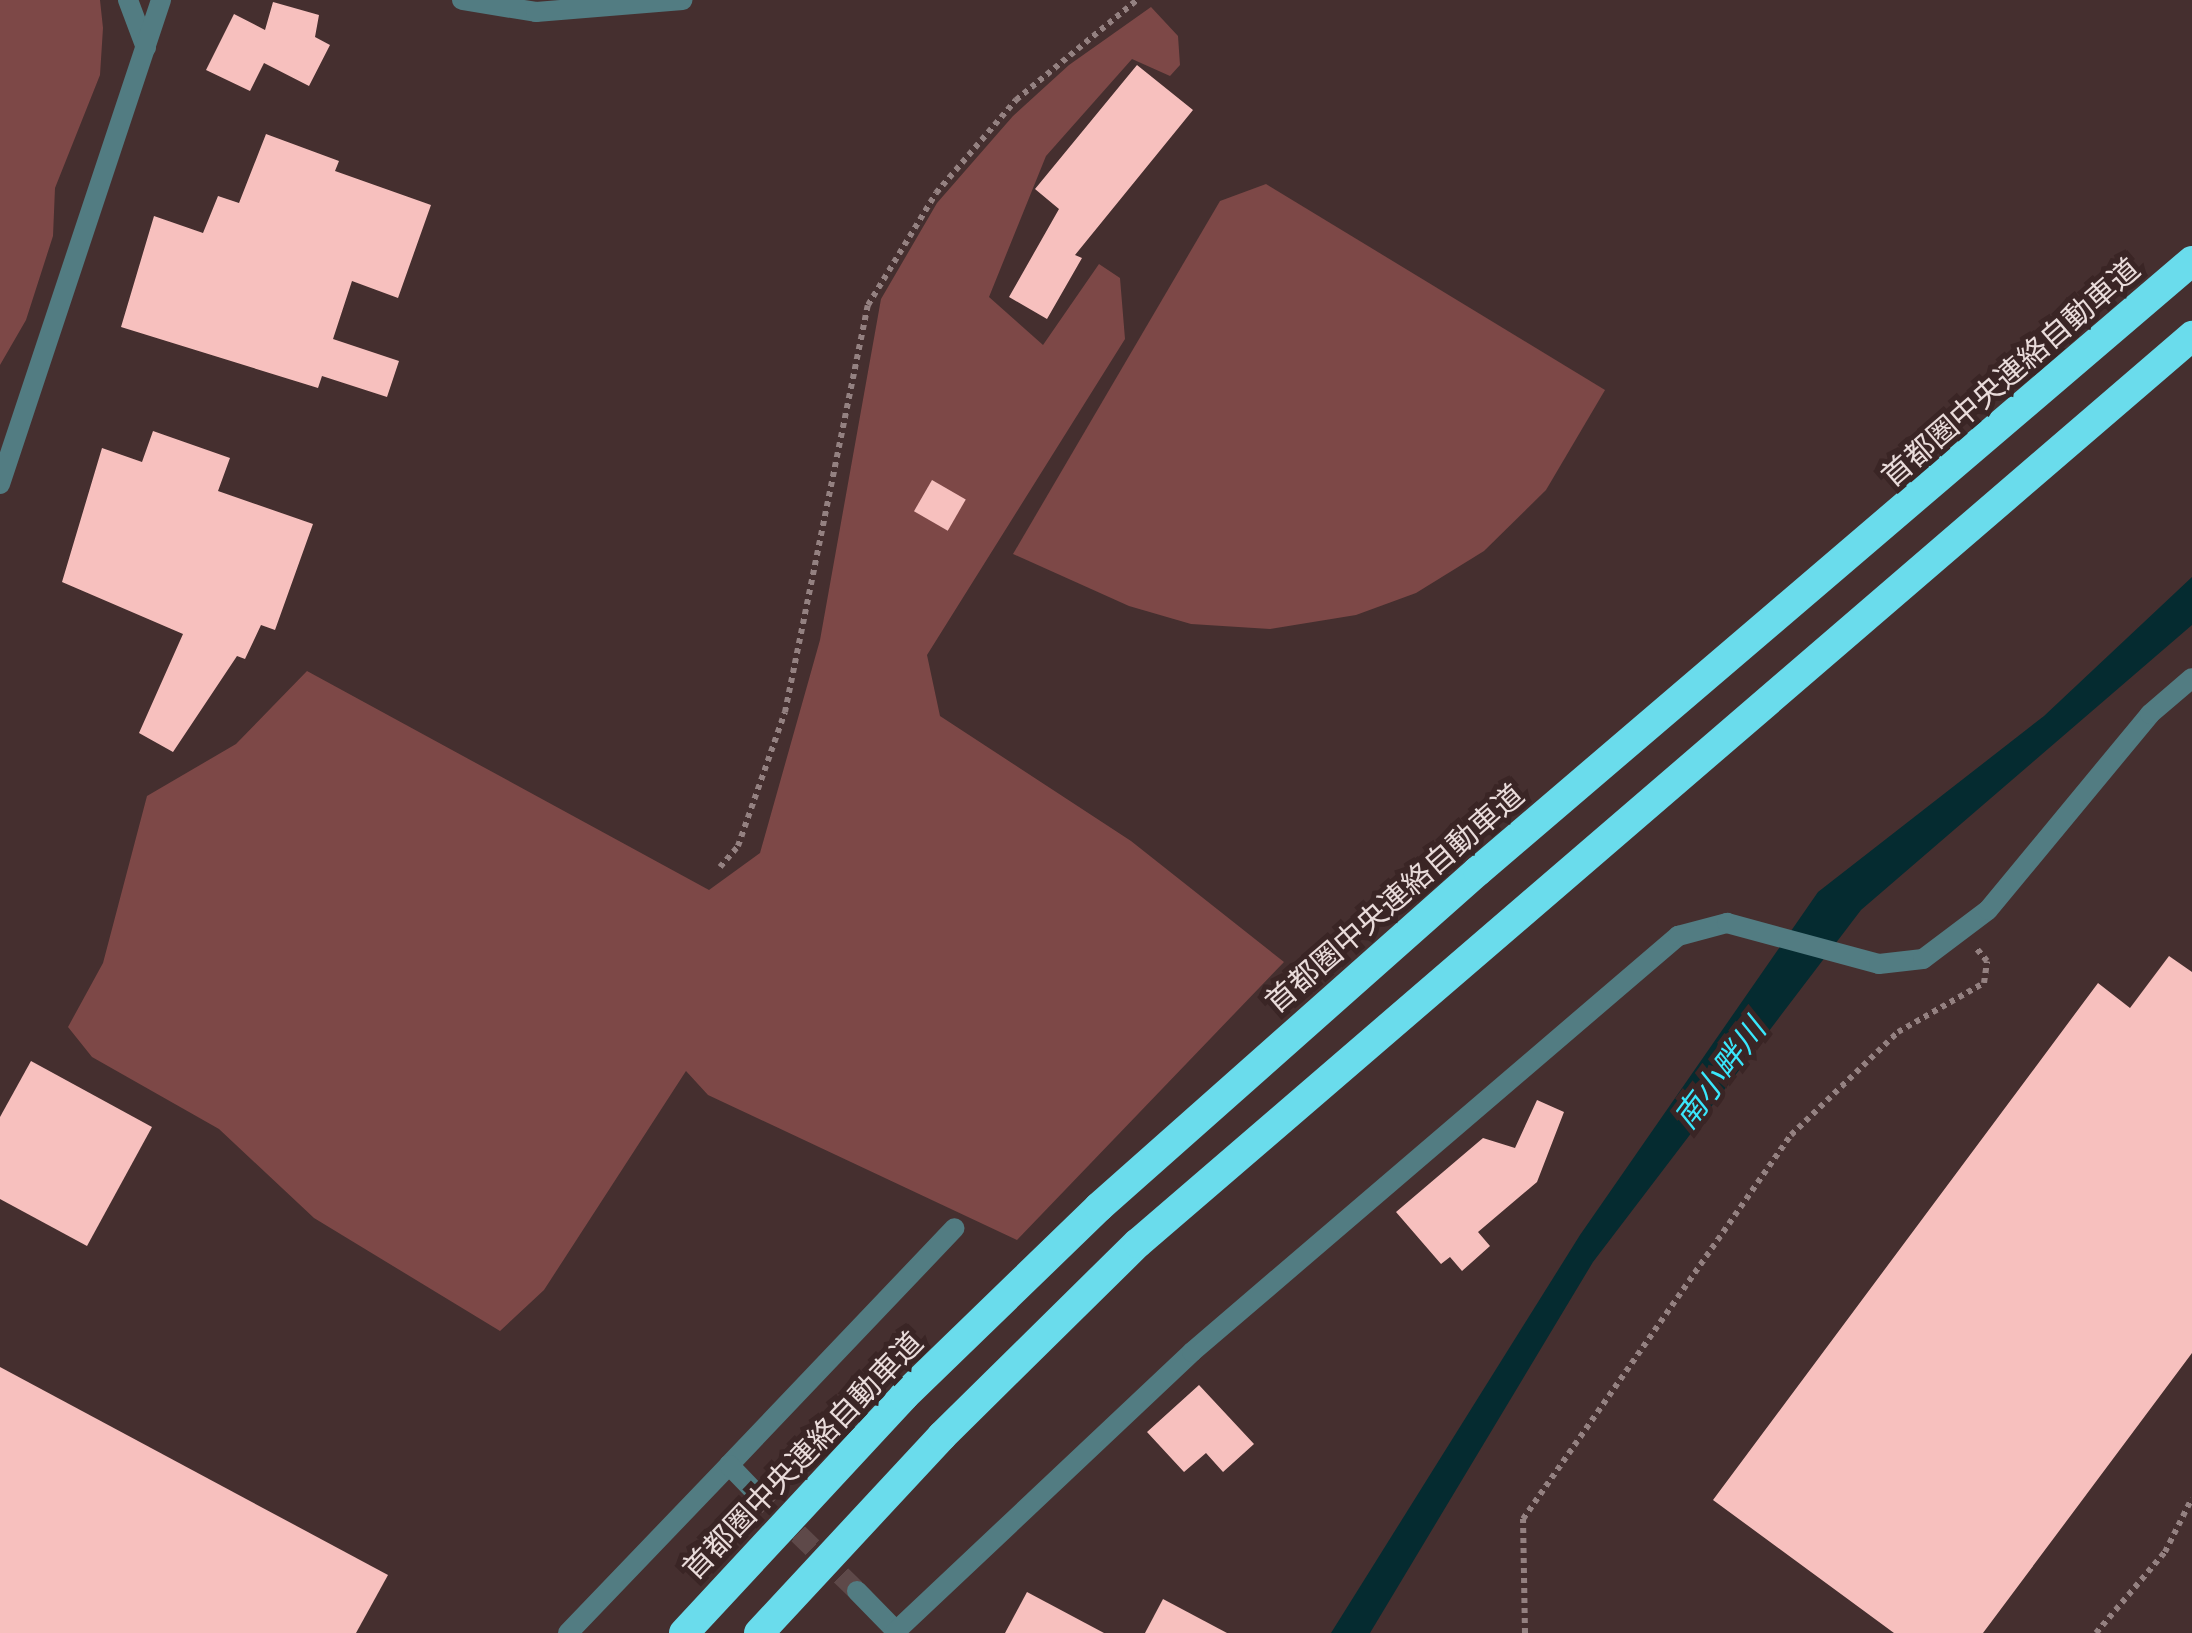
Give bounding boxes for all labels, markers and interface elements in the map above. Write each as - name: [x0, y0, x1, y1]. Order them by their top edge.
- street label: 首都圏中央連絡自動車道: [1875, 251, 2147, 495]
- street label: 首都圏中央連絡自動車道: [1259, 777, 1531, 1021]
- water label: 南小畔川: [1666, 1011, 1774, 1137]
- street label: 首都圏中央連絡自動車道: [675, 1325, 931, 1587]

